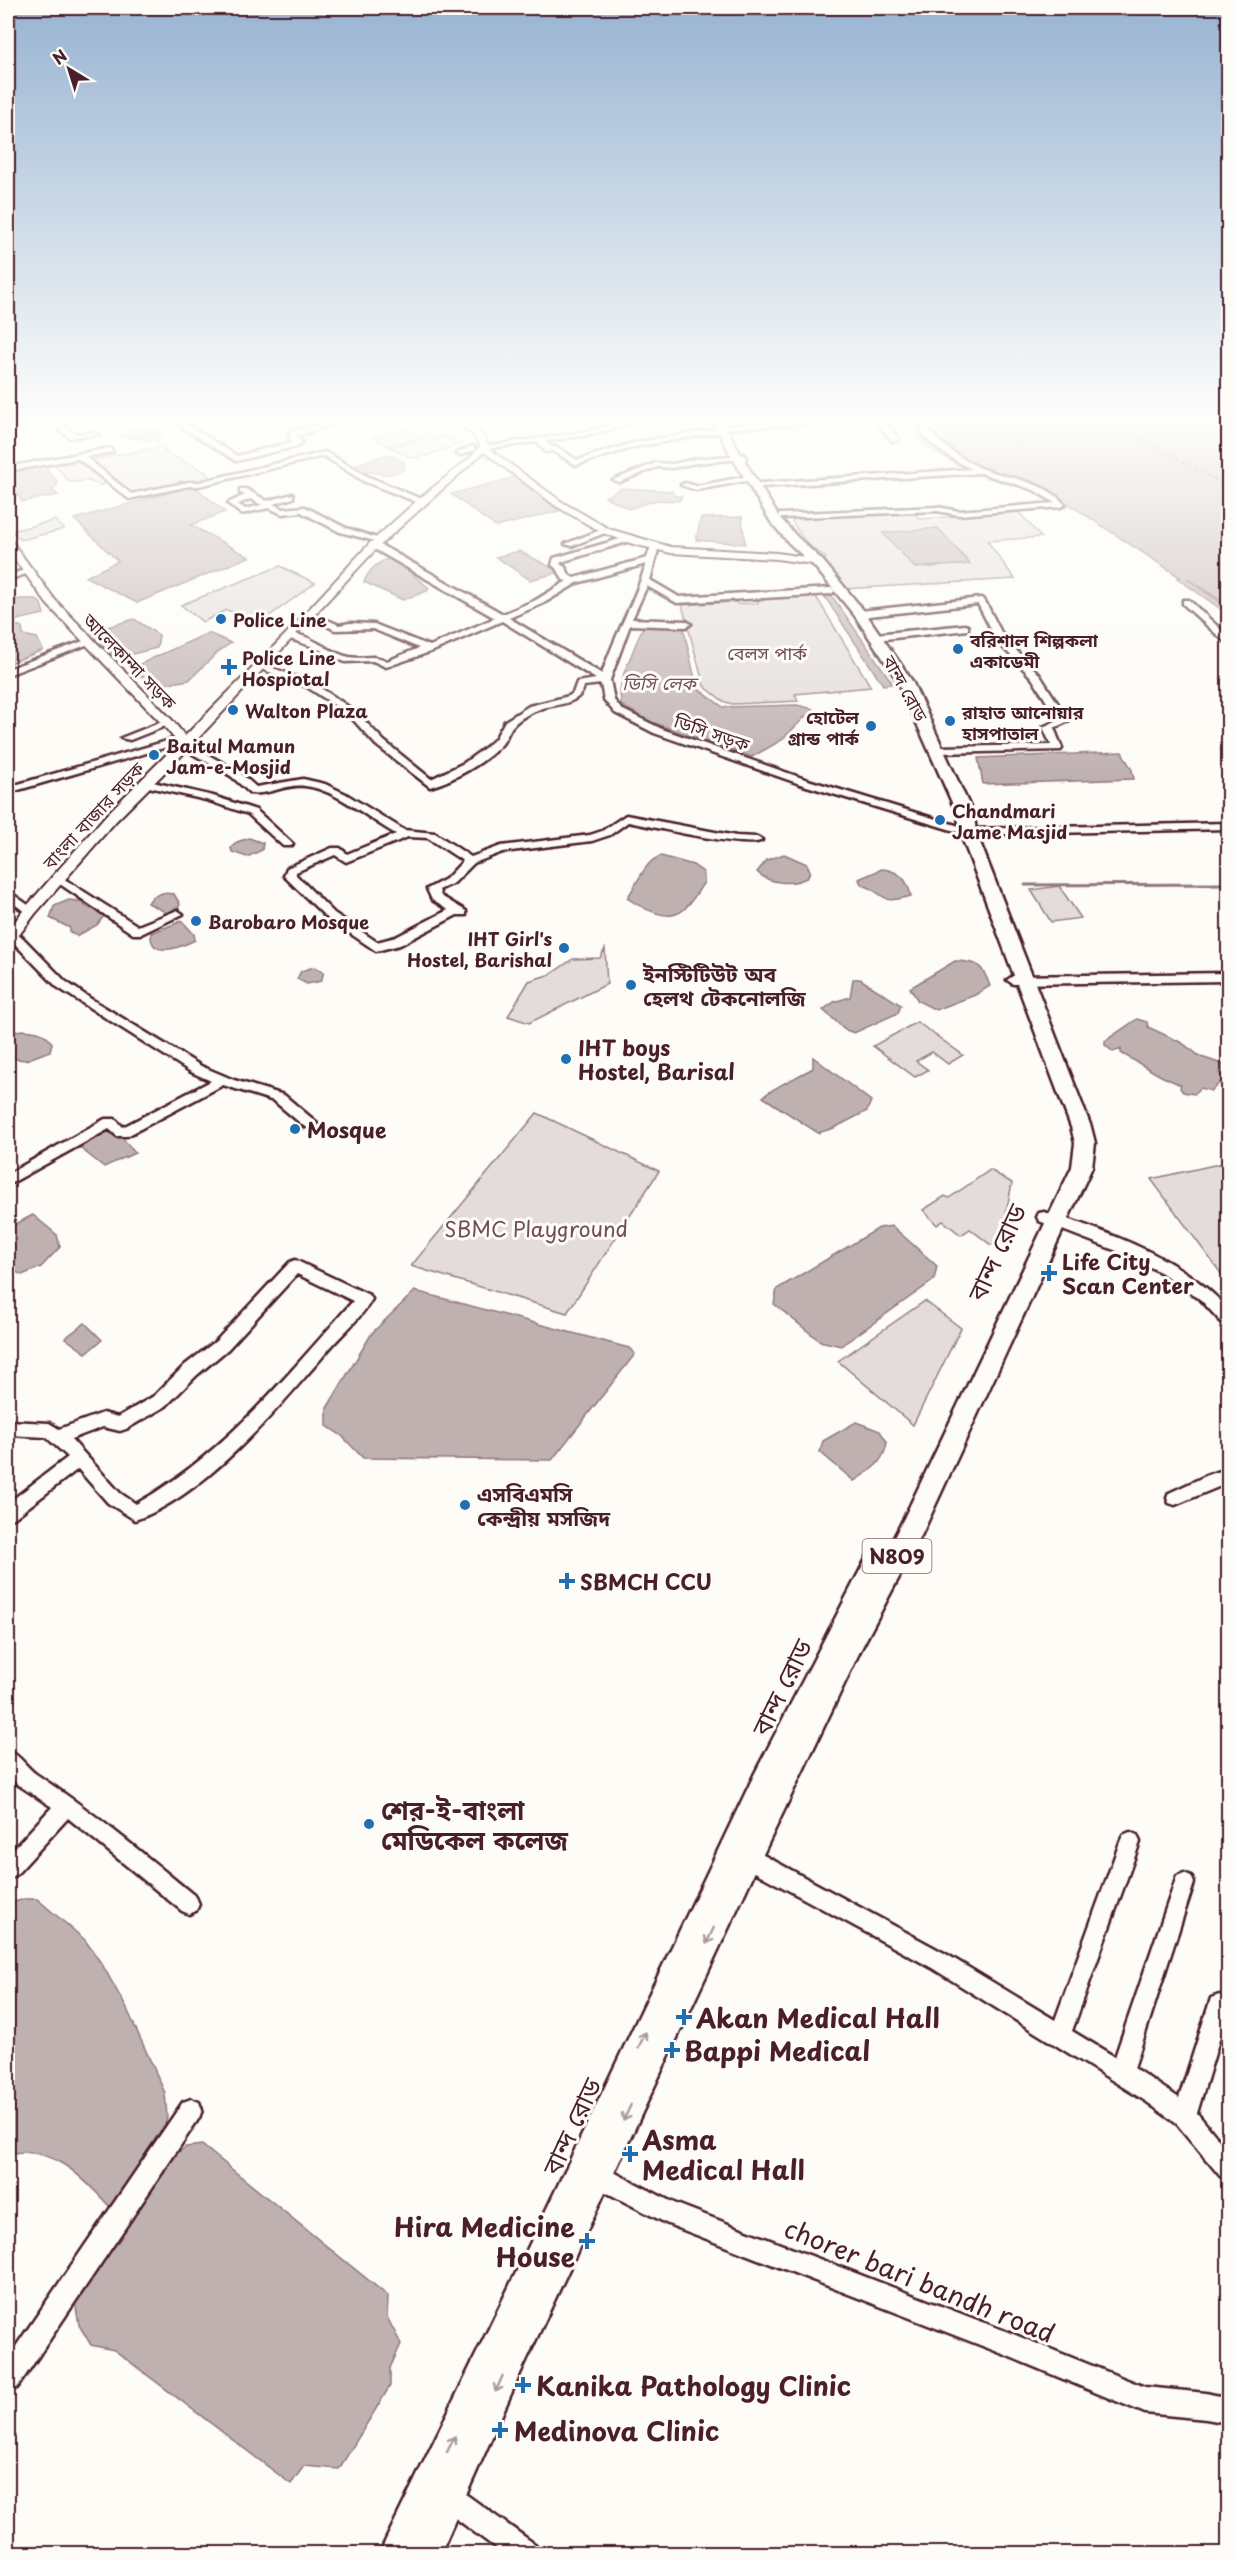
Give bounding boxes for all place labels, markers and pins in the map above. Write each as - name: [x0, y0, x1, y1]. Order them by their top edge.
- place label: Police Line: [233, 606, 327, 633]
- marker: Police Line: [214, 612, 228, 626]
- place label: বরিশাল শিল্পকলা একাডেমী: [969, 626, 1099, 674]
- marker: বরিশাল শিল্পকলা একাডেমী: [951, 642, 965, 656]
- place label: Police Line Hospiotal: [242, 644, 336, 692]
- marker: Police Line Hospiotal: [220, 658, 238, 676]
- place label: Walton Plaza: [245, 697, 368, 724]
- place label: রাহাত আনোয়ার হাসপাতাল: [961, 698, 1085, 746]
- marker: Walton Plaza: [226, 703, 240, 717]
- place label: হোটেল গ্রান্ড পার্ক: [788, 703, 859, 751]
- marker: রাহাত আনোয়ার হাসপাতাল: [943, 714, 957, 728]
- marker: হোটেল গ্রান্ড পার্ক: [864, 719, 878, 733]
- place label: Baitul Mamun Jam-e-Mosjid: [166, 732, 295, 780]
- marker: Baitul Mamun Jam-e-Mosjid: [147, 748, 161, 762]
- place label: Chandmari Jame Masjid: [952, 797, 1067, 845]
- marker: Chandmari Jame Masjid: [933, 813, 947, 827]
- place label: Barobaro Mosque: [208, 908, 369, 935]
- marker: Barobaro Mosque: [189, 914, 203, 928]
- place label: IHT Girl's Hostel, Barishal: [407, 925, 552, 973]
- marker: IHT Girl's Hostel, Barishal: [557, 941, 571, 955]
- place label: ইনস্টিটিউট অব হেলথ টেকনোলজি: [642, 957, 807, 1013]
- marker: ইনস্টিটিউট অব হেলথ টেকনোলজি: [624, 978, 638, 992]
- place label: IHT boys Hostel, Barisal: [578, 1031, 735, 1087]
- marker: IHT boys Hostel, Barisal: [559, 1052, 573, 1066]
- place label: Mosque: [307, 1113, 386, 1145]
- marker: Mosque: [288, 1122, 302, 1136]
- place label: Life City Scan Center: [1062, 1245, 1194, 1301]
- marker: Life City Scan Center: [1040, 1264, 1058, 1282]
- place label: এসবিএমসি কেন্দ্রীয় মসজিদ: [477, 1477, 611, 1533]
- marker: এসবিএমসি কেন্দ্রীয় মসজিদ: [458, 1498, 472, 1512]
- place label: SBMCH CCU: [580, 1565, 712, 1597]
- marker: SBMCH CCU: [558, 1572, 576, 1590]
- place label: শের-ই-বাংলা মেডিকেল কলেজ: [381, 1790, 568, 1859]
- marker: শের-ই-বাংলা মেডিকেল কলেজ: [362, 1817, 376, 1831]
- place label: Akan Medical Hall: [695, 1998, 940, 2037]
- marker: Akan Medical Hall: [677, 2010, 691, 2024]
- place label: Bappi Medical: [684, 2031, 870, 2070]
- marker: Bappi Medical: [665, 2043, 679, 2057]
- place label: Asma Medical Hall: [641, 2120, 805, 2189]
- marker: Asma Medical Hall: [623, 2147, 637, 2161]
- place label: Hira Medicine House: [394, 2207, 575, 2276]
- marker: Hira Medicine House: [580, 2234, 594, 2248]
- place label: Kanika Pathology Clinic: [536, 2366, 851, 2405]
- marker: Kanika Pathology Clinic: [514, 2376, 532, 2394]
- place label: Medinova Clinic: [514, 2411, 719, 2450]
- marker: Medinova Clinic: [491, 2421, 509, 2439]

